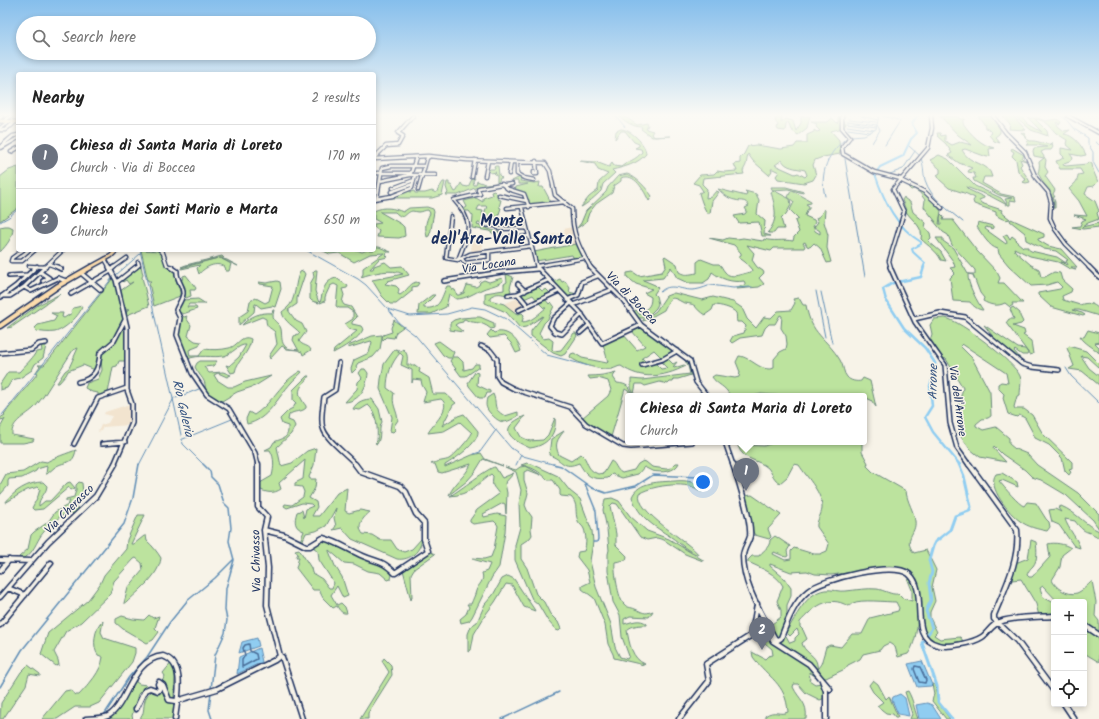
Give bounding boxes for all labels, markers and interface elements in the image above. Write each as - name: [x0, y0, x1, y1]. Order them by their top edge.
- search box: [16, 16, 376, 60]
- text: Search here: [62, 26, 136, 50]
- icon: search: [30, 27, 52, 49]
- text: Nearby: [32, 85, 84, 112]
- text: 2 results: [312, 88, 360, 109]
- text: Chiesa di Santa Maria di Loreto: [70, 134, 282, 158]
- text: 1: [43, 146, 47, 167]
- text: 170 m: [328, 146, 360, 167]
- text: Church · Via di Boccea: [70, 158, 195, 179]
- text: Chiesa dei Santi Mario e Marta: [70, 198, 278, 222]
- district label: Monte dell'Ara-Valle Santa: [431, 209, 573, 252]
- text: 2: [41, 210, 49, 231]
- text: 650 m: [324, 210, 360, 231]
- text: Church: [70, 222, 108, 243]
- street label: Via Locana: [461, 252, 518, 279]
- street label: Via di Boccea: [601, 267, 662, 330]
- water label: Arrone: [923, 363, 944, 400]
- street label: Via dell'Arrone: [943, 365, 972, 438]
- water label: Rio Galeria: [166, 378, 200, 440]
- popup: [625, 393, 867, 445]
- text: Chiesa di Santa Maria di Loreto: [640, 397, 852, 421]
- text: Church: [640, 421, 678, 442]
- pin: 1: [733, 458, 759, 491]
- your location: [693, 472, 713, 492]
- street label: Via Cherasco: [40, 480, 99, 539]
- street label: Via Chivasso: [246, 530, 267, 592]
- map controls: [1051, 599, 1087, 707]
- button: +: [1051, 599, 1087, 635]
- pin: 2: [749, 617, 775, 650]
- button: −: [1051, 635, 1087, 671]
- button: locate: [1051, 671, 1087, 707]

